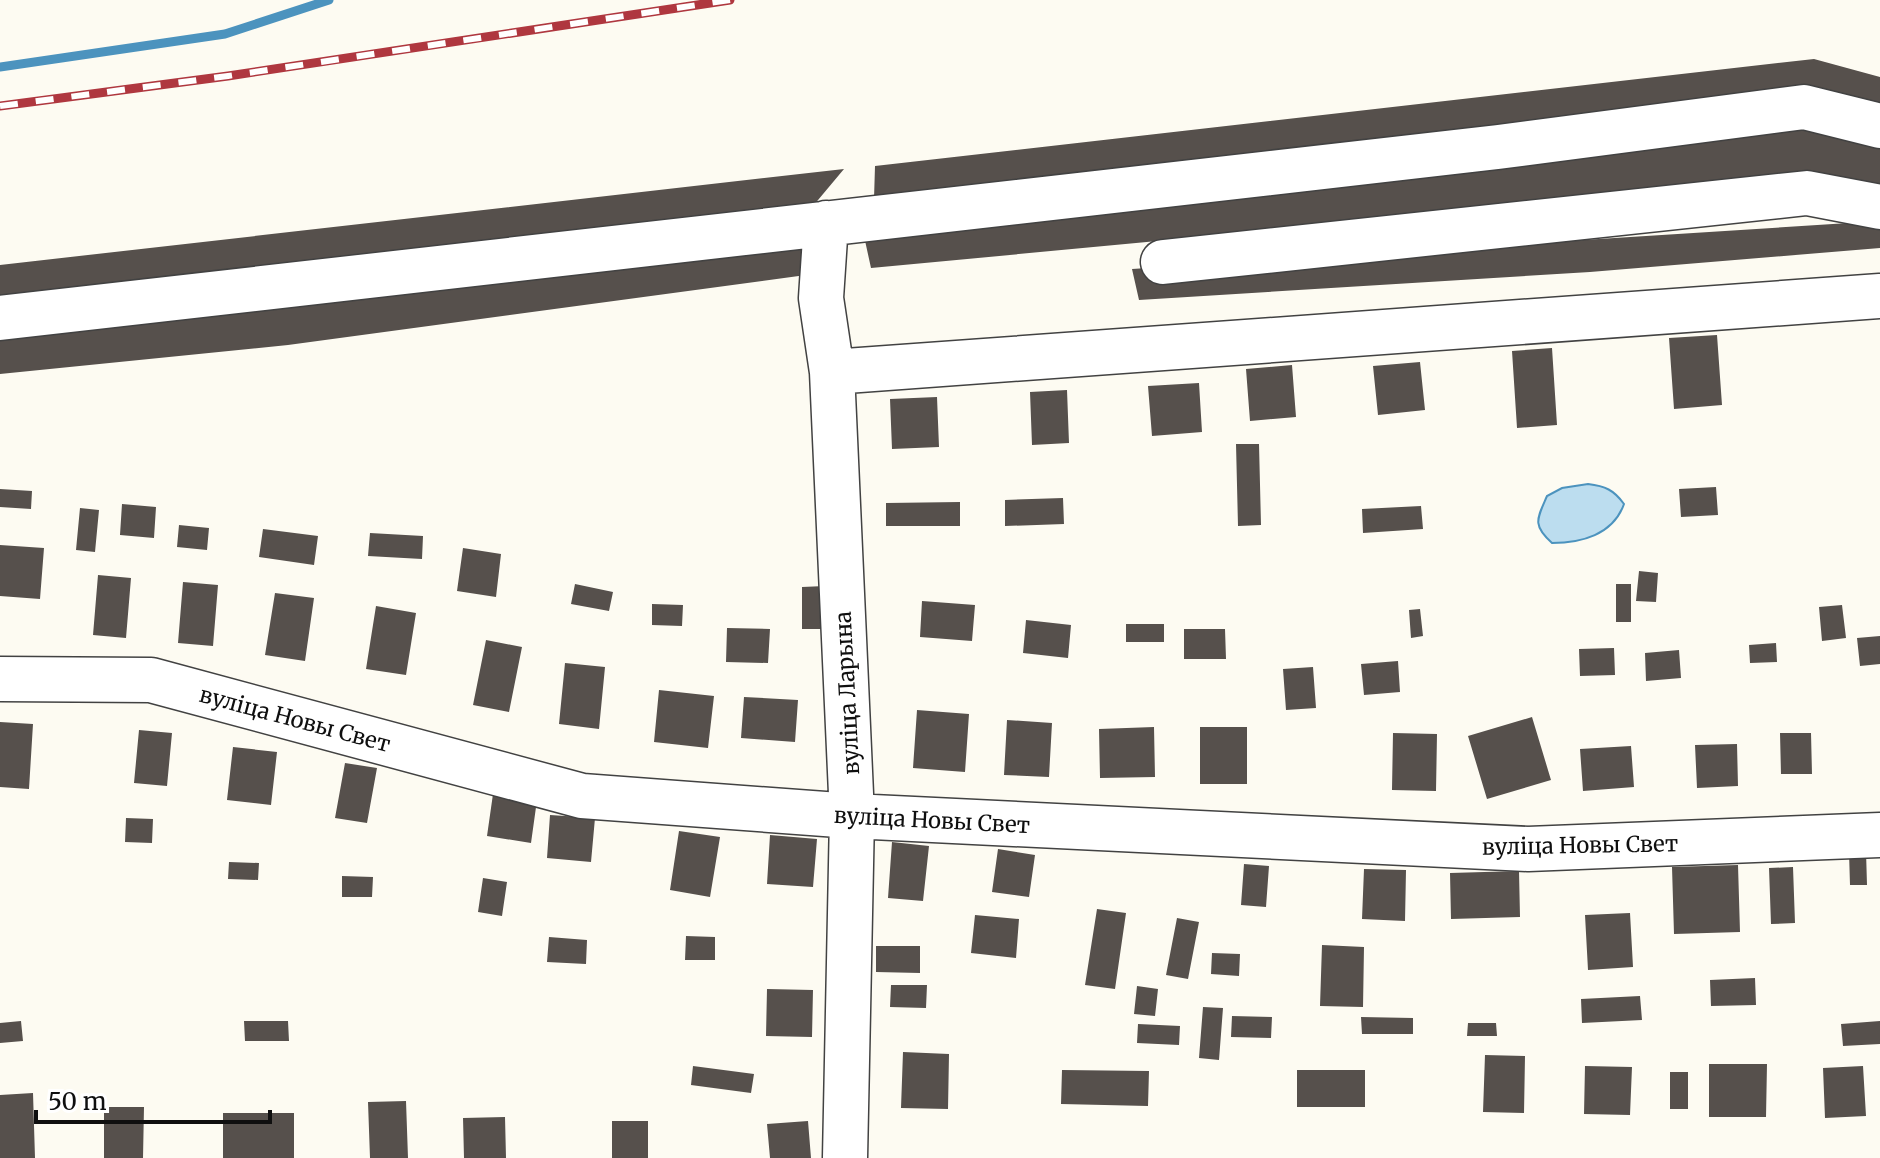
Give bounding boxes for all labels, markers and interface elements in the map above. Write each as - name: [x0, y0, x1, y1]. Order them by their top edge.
- street label: вуліца Ларына: [829, 610, 865, 775]
- street label: вуліца Новы Свет: [197, 680, 393, 758]
- street label: вуліца Новы Свет: [833, 801, 1031, 839]
- street label: вуліца Новы Свет: [1482, 829, 1678, 861]
- scale bar: [36, 1074, 270, 1124]
- text: 50 m: [48, 1086, 107, 1117]

